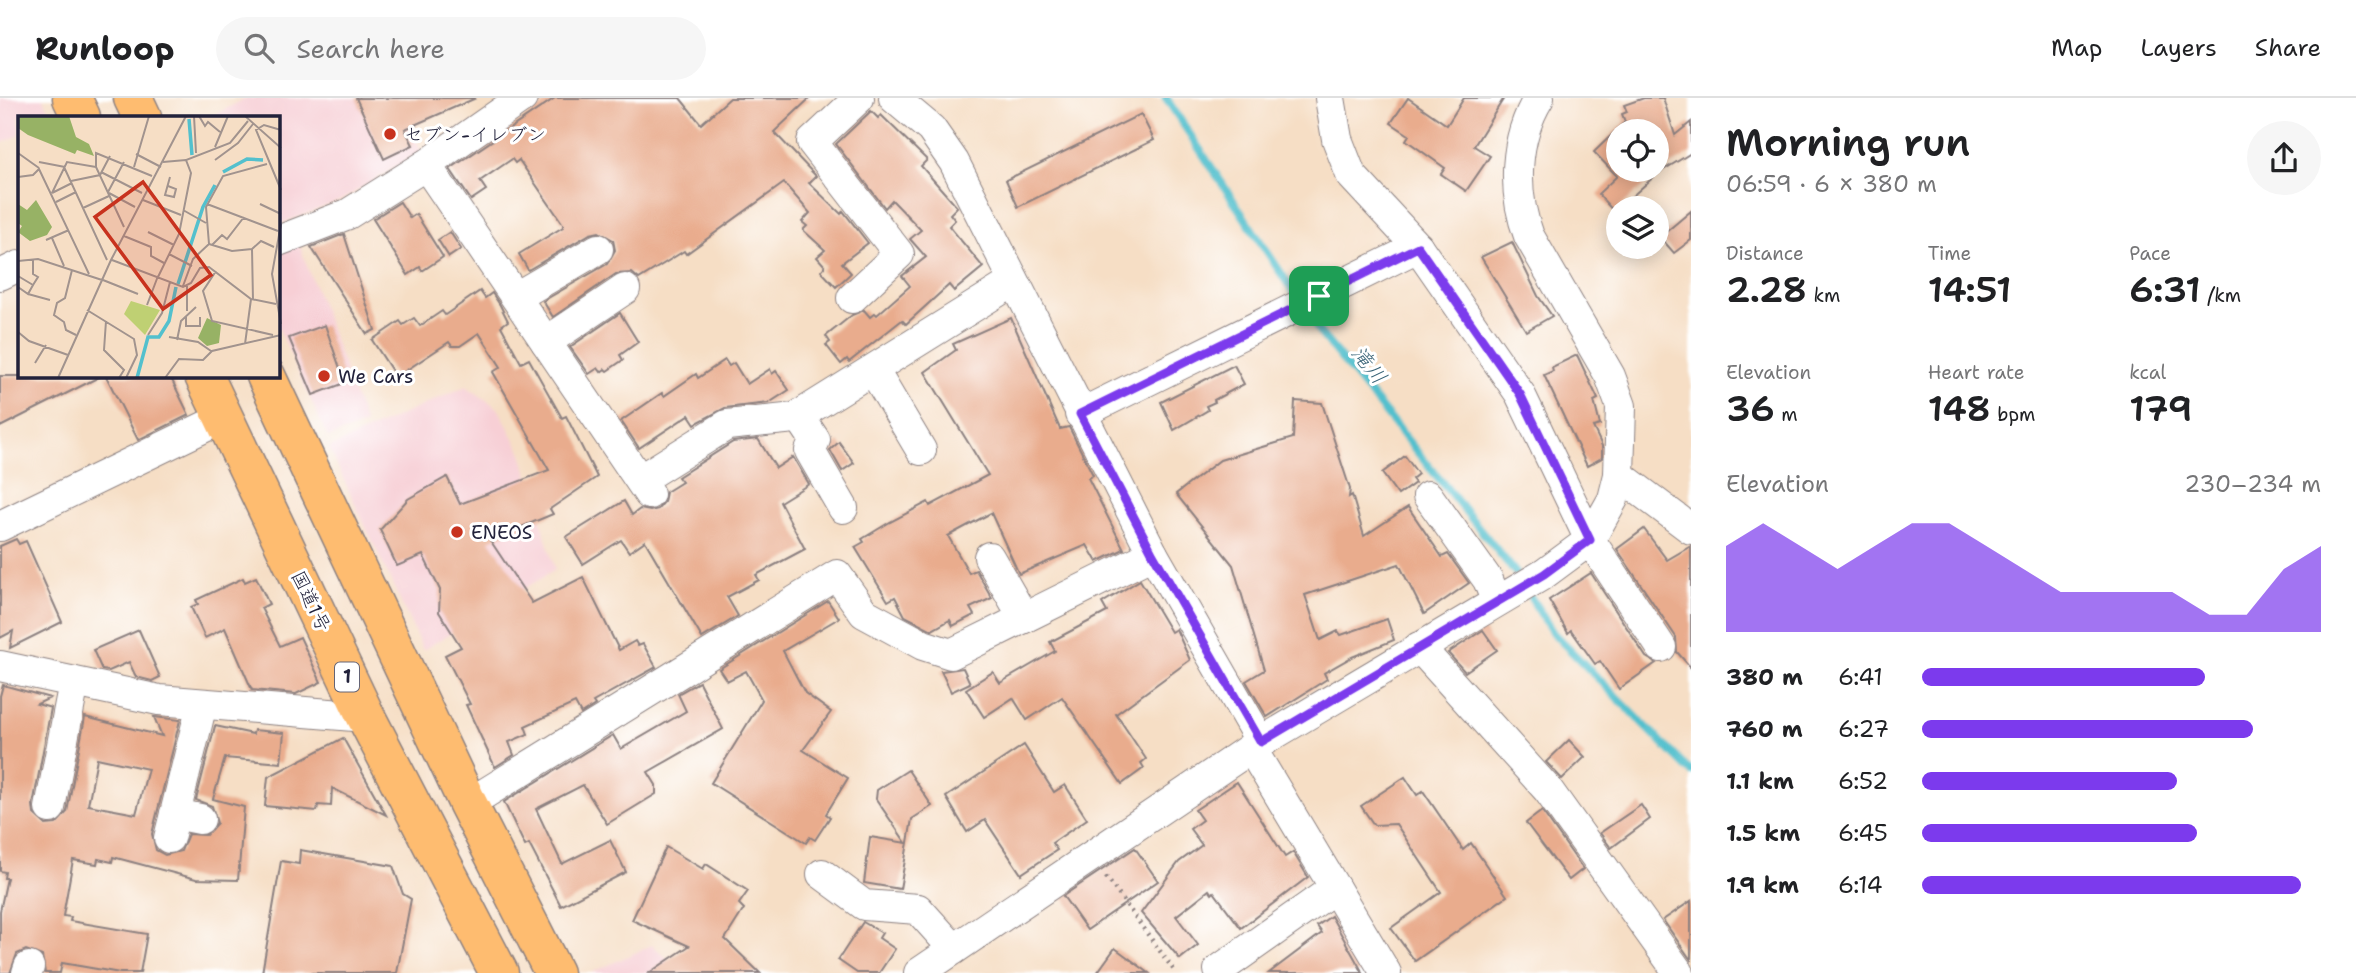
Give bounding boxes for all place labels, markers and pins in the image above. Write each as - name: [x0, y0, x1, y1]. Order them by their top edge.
- place label: セブン-イレブン: [404, 122, 546, 147]
- marker: セブン-イレブン: [382, 126, 398, 142]
- pin: [1289, 266, 1349, 326]
- place label: We Cars: [338, 364, 413, 389]
- marker: We Cars: [316, 368, 332, 384]
- place label: ENEOS: [471, 520, 532, 545]
- marker: ENEOS: [449, 524, 465, 540]

